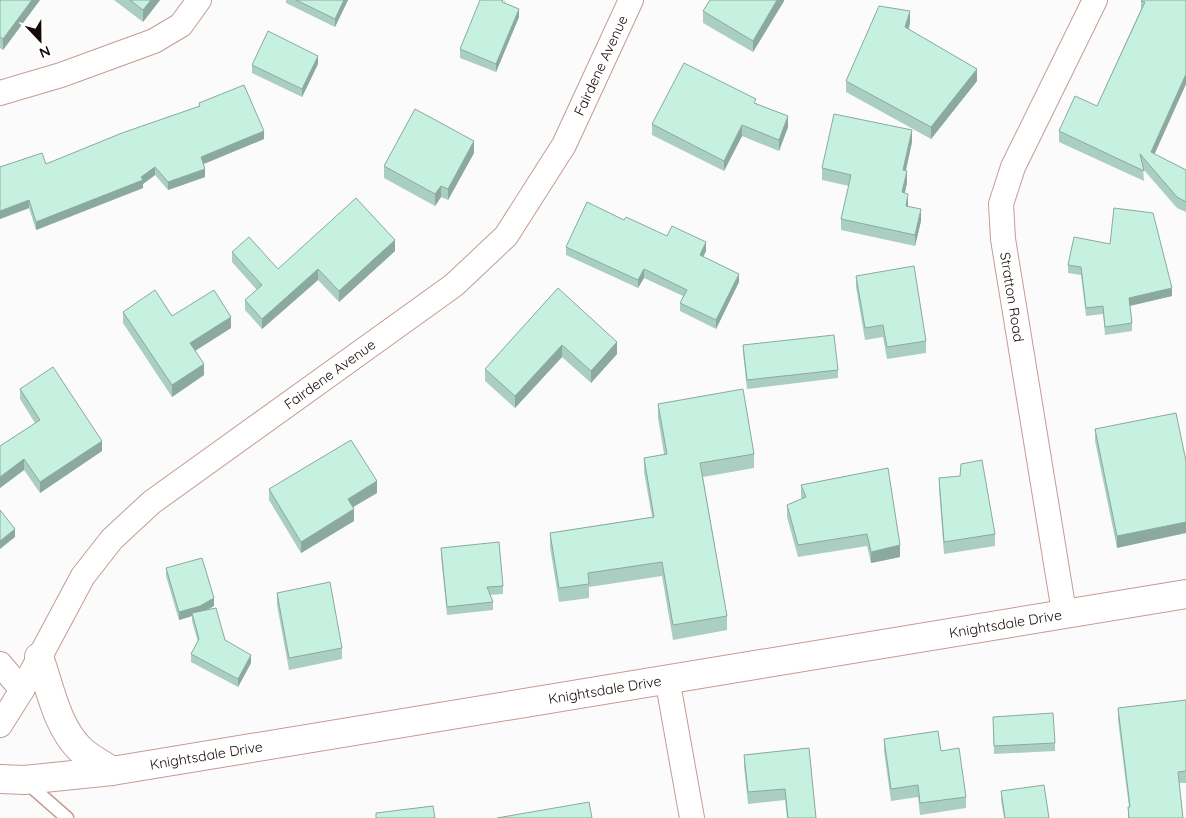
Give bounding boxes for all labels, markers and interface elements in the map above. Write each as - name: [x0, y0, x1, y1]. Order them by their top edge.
- street label: Fairdene Avenue: [570, 12, 632, 118]
- north arrow: [15, 15, 65, 65]
- text: N: [37, 42, 53, 62]
- street label: Stratton Road: [996, 251, 1028, 343]
- street label: Fairdene Avenue: [280, 335, 379, 413]
- street label: Knightsdale Drive: [948, 606, 1063, 642]
- street label: Knightsdale Drive: [547, 672, 663, 708]
- street label: Knightsdale Drive: [148, 737, 264, 774]

